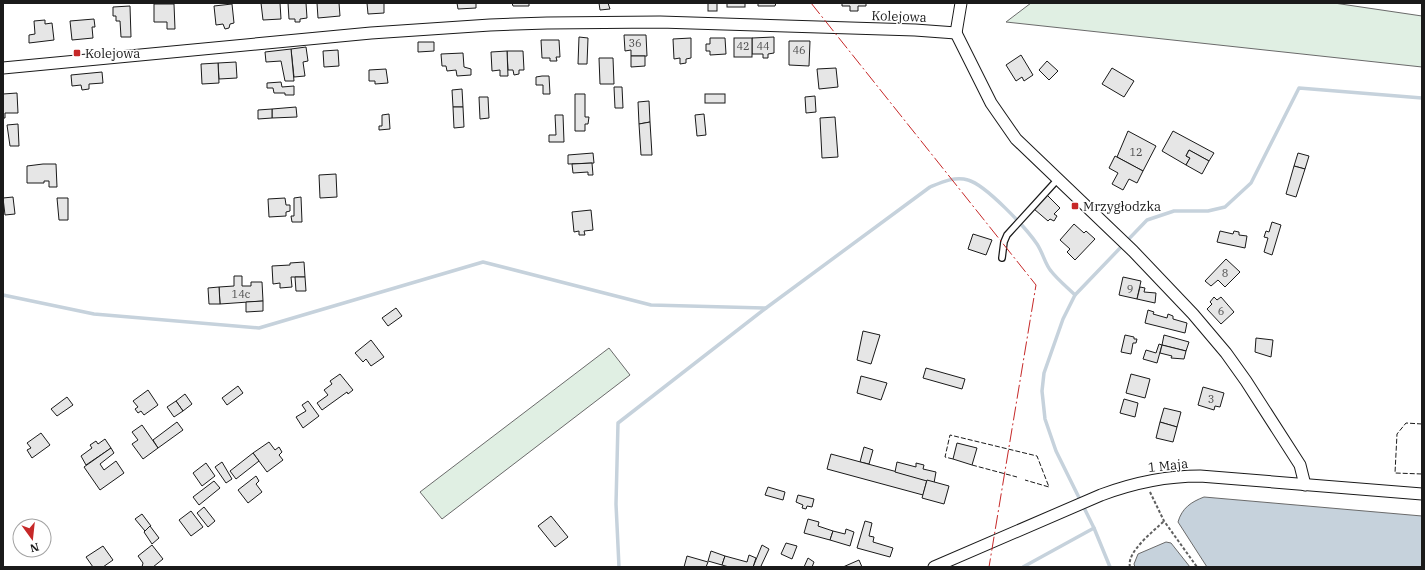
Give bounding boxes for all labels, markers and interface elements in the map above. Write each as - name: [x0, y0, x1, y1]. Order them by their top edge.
- street label: Kolejowa: [871, 7, 927, 26]
- house number: 36: [628, 36, 642, 50]
- house number: 42: [736, 39, 750, 53]
- house number: 44: [756, 39, 770, 53]
- house number: 46: [792, 43, 806, 57]
- place label: Kolejowa: [85, 45, 140, 62]
- marker: Kolejowa: [72, 48, 82, 58]
- house number: 12: [1129, 145, 1143, 159]
- place label: Mrzygłodzka: [1083, 198, 1161, 215]
- marker: Mrzygłodzka: [1070, 201, 1080, 211]
- house number: 8: [1222, 266, 1228, 280]
- house number: 9: [1127, 282, 1133, 296]
- house number: 14c: [232, 287, 251, 301]
- house number: 6: [1218, 304, 1224, 318]
- house number: 3: [1208, 392, 1214, 406]
- street label: 1 Maja: [1147, 455, 1189, 476]
- north arrow: [12, 518, 52, 558]
- text: N: [28, 540, 41, 556]

